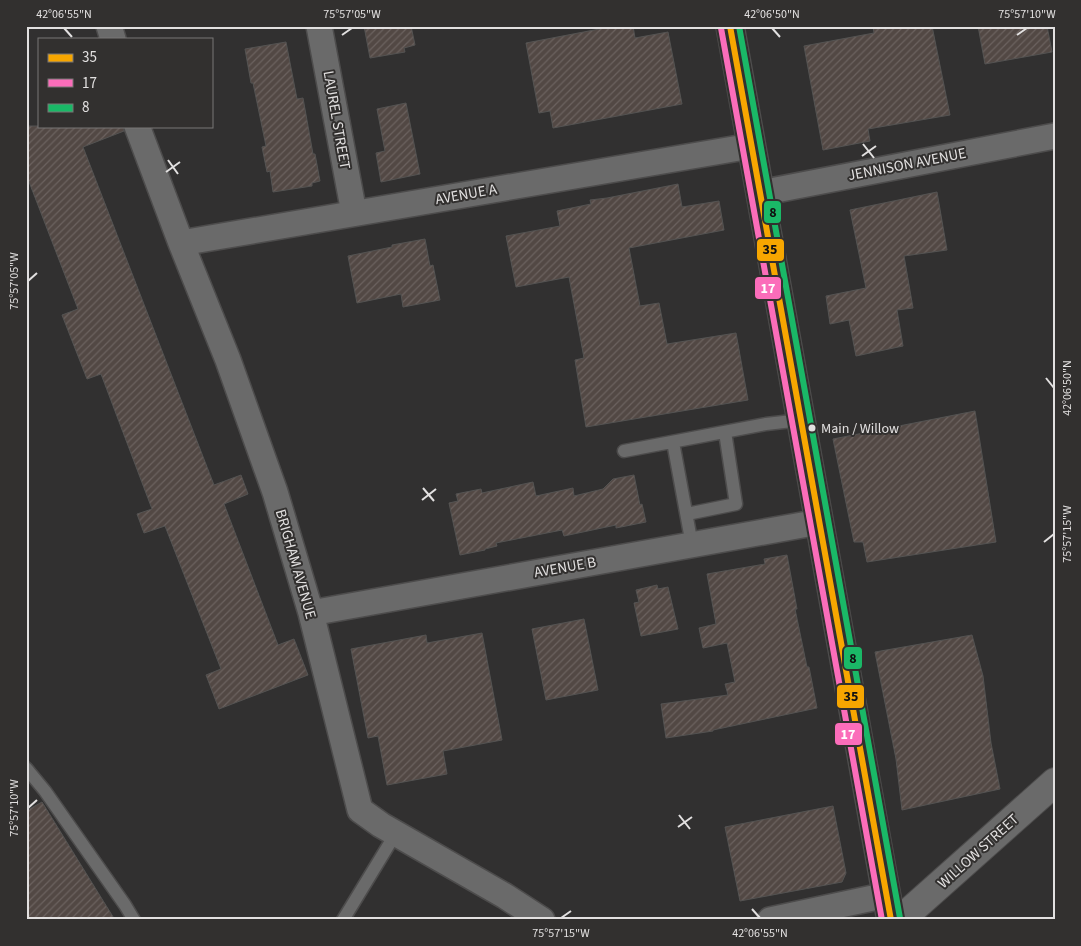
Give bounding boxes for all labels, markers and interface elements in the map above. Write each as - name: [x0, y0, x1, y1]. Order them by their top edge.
- text: 42°06'55"N: [36, 6, 92, 23]
- text: 75°57'05"W: [323, 6, 381, 23]
- text: 42°06'50"N: [744, 6, 800, 23]
- text: 75°57'10"W: [998, 6, 1056, 23]
- legend: [38, 38, 212, 128]
- text: 35: [82, 47, 97, 68]
- street label: LAUREL STREET: [318, 69, 356, 171]
- text: 17: [82, 73, 97, 94]
- text: 8: [82, 97, 89, 118]
- street label: JENNISON AVENUE: [846, 143, 968, 186]
- street label: AVENUE A: [434, 179, 499, 210]
- line badge: 8: [763, 200, 782, 224]
- text: 8: [769, 203, 777, 223]
- line badge: 35: [756, 238, 785, 262]
- text: 35: [763, 240, 777, 260]
- text: 75°57'05"W: [6, 252, 23, 310]
- line badge: 17: [754, 276, 782, 300]
- text: 17: [761, 279, 775, 299]
- text: 42°06'50"N: [1059, 360, 1076, 416]
- place label: Main / Willow: [821, 419, 899, 439]
- marker: Main / Willow: [807, 423, 817, 433]
- text: 75°57'15"W: [1059, 505, 1076, 563]
- street label: BRIGHAM AVENUE: [270, 507, 321, 622]
- street label: AVENUE B: [532, 552, 598, 583]
- line badge: 8: [843, 646, 863, 670]
- text: 8: [849, 649, 857, 669]
- line badge: 35: [836, 684, 865, 709]
- text: 35: [844, 687, 858, 707]
- line badge: 17: [834, 722, 863, 746]
- text: 17: [841, 725, 855, 745]
- text: 75°57'10"W: [6, 779, 23, 837]
- street label: WILLOW STREET: [933, 809, 1024, 894]
- text: 75°57'15"W: [532, 925, 590, 942]
- text: 42°06'55"N: [732, 925, 788, 942]

